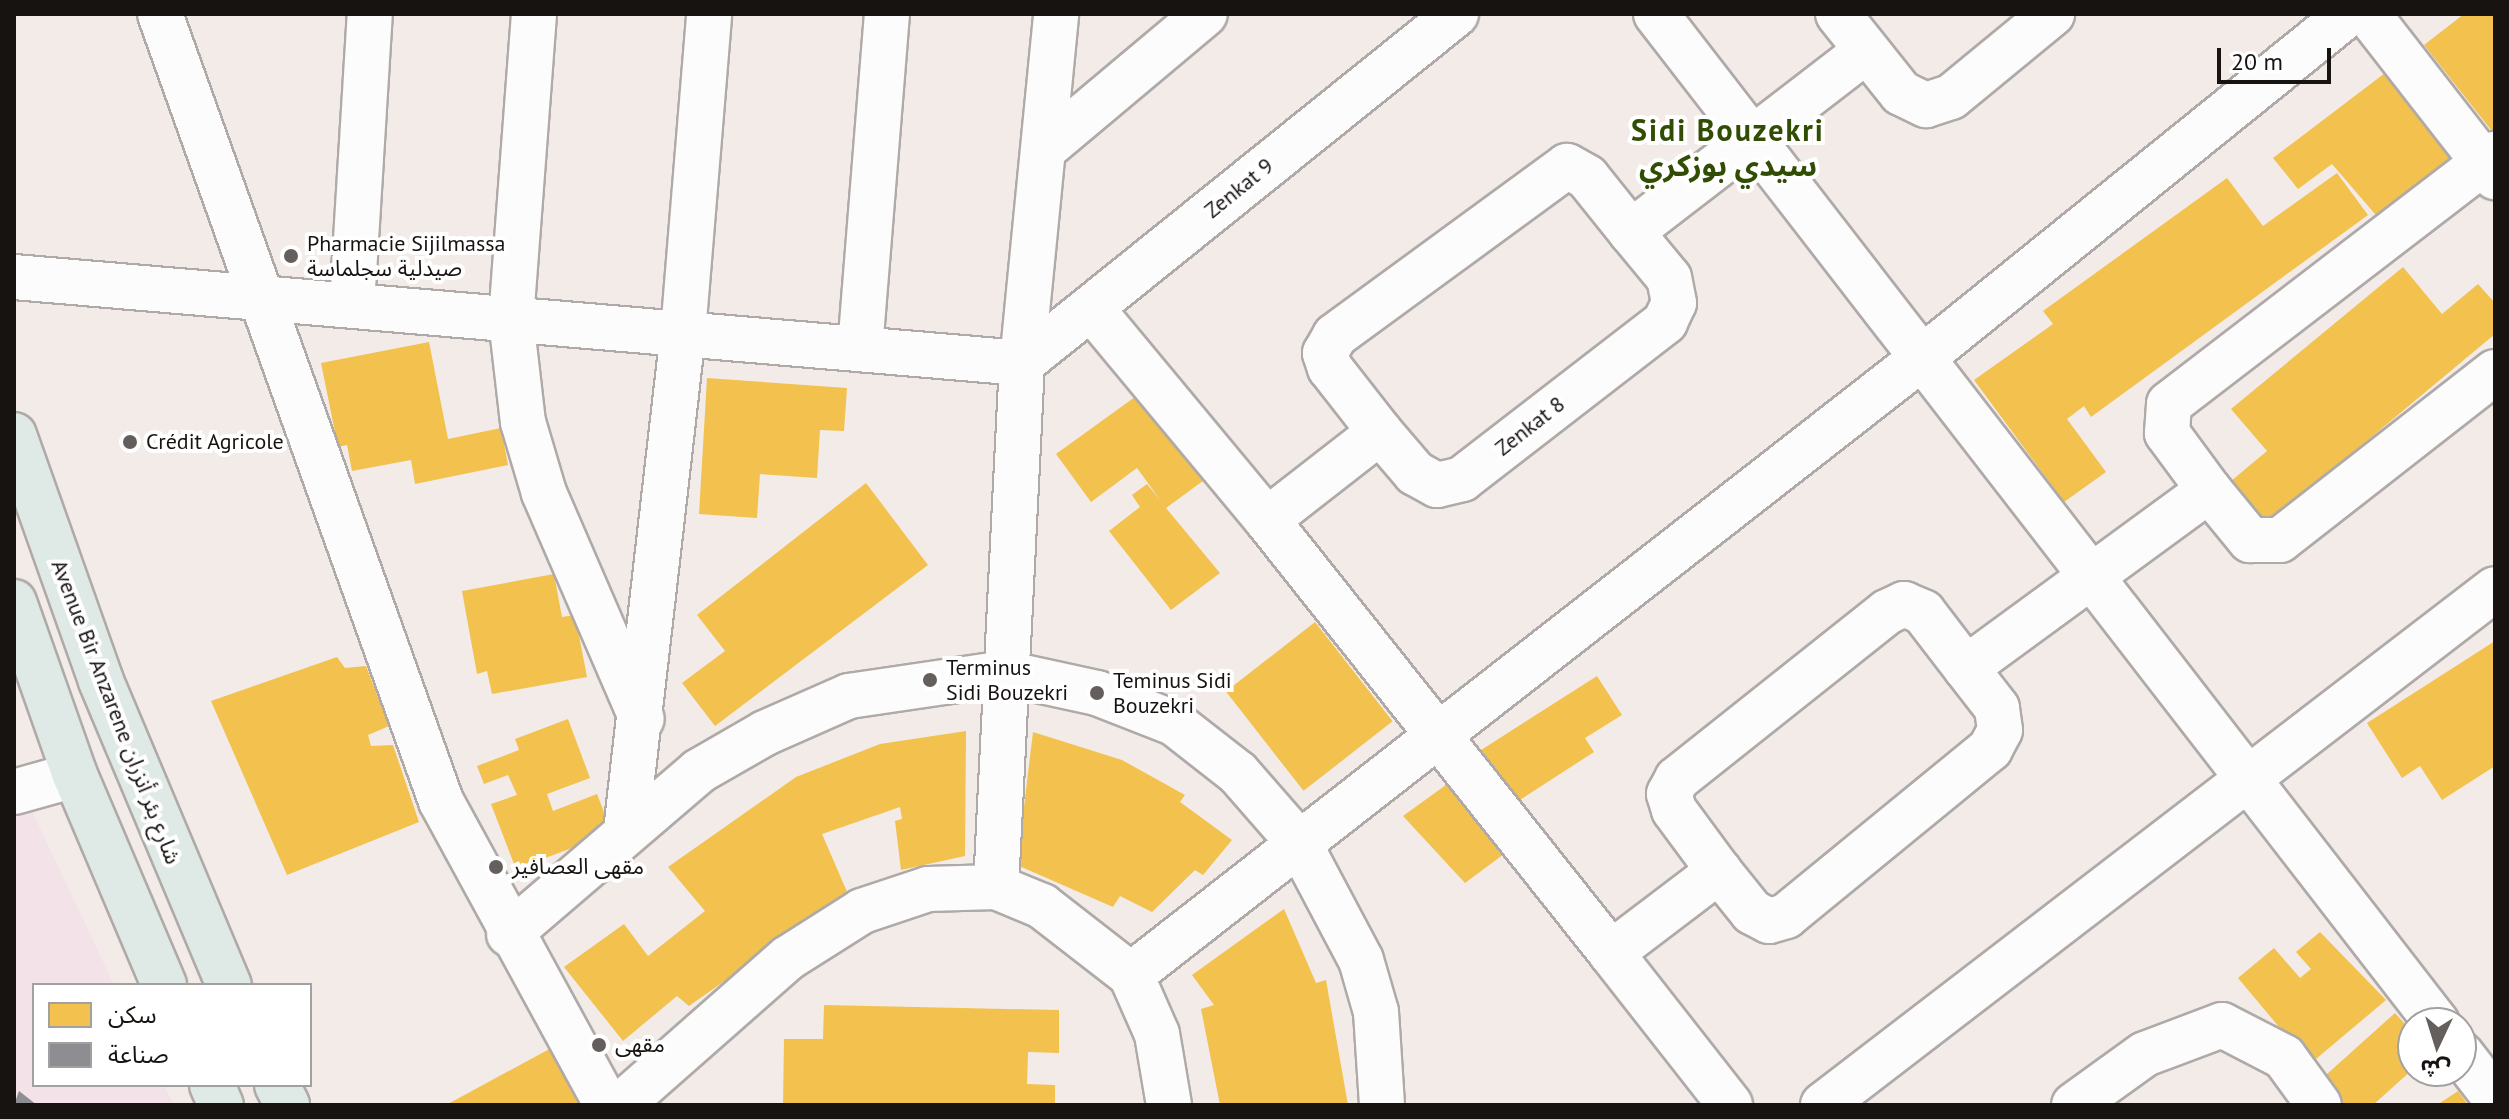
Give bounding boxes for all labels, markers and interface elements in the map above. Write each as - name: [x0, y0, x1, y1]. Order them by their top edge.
- scale bar: [2221, 32, 2335, 82]
- text: 20 m: [2231, 46, 2283, 77]
- district label: Sidi Bouzekri سيدي بوزكري: [1631, 112, 1825, 182]
- street label: Zenkat 9: [1199, 152, 1279, 224]
- place label: Pharmacie Sijilmassa صيدلية سجلماسة: [307, 230, 505, 282]
- marker: Pharmacie Sijilmassa صيدلية سجلماسة: [282, 247, 300, 265]
- street label: Zenkat 8: [1490, 391, 1570, 461]
- place label: Crédit Agricole: [146, 429, 284, 455]
- marker: Crédit Agricole: [121, 433, 139, 451]
- street label: Avenue Bir Anzarene شارع بئر أنزران: [46, 556, 186, 868]
- place label: Terminus Sidi Bouzekri: [946, 654, 1068, 706]
- place label: Teminus Sidi Bouzekri: [1113, 667, 1232, 718]
- marker: Terminus Sidi Bouzekri: [921, 671, 939, 689]
- marker: Teminus Sidi Bouzekri: [1088, 684, 1106, 702]
- place label: مقهى العصافير: [512, 854, 644, 880]
- marker: مقهى العصافير: [487, 858, 505, 876]
- legend: [32, 983, 312, 1087]
- text: سكن: [108, 999, 157, 1030]
- north arrow: [2397, 1007, 2477, 1087]
- place label: مقهى: [615, 1032, 665, 1058]
- marker: مقهى: [590, 1036, 608, 1054]
- text: صناعة: [108, 1039, 169, 1070]
- text: ش: [2419, 1054, 2451, 1084]

